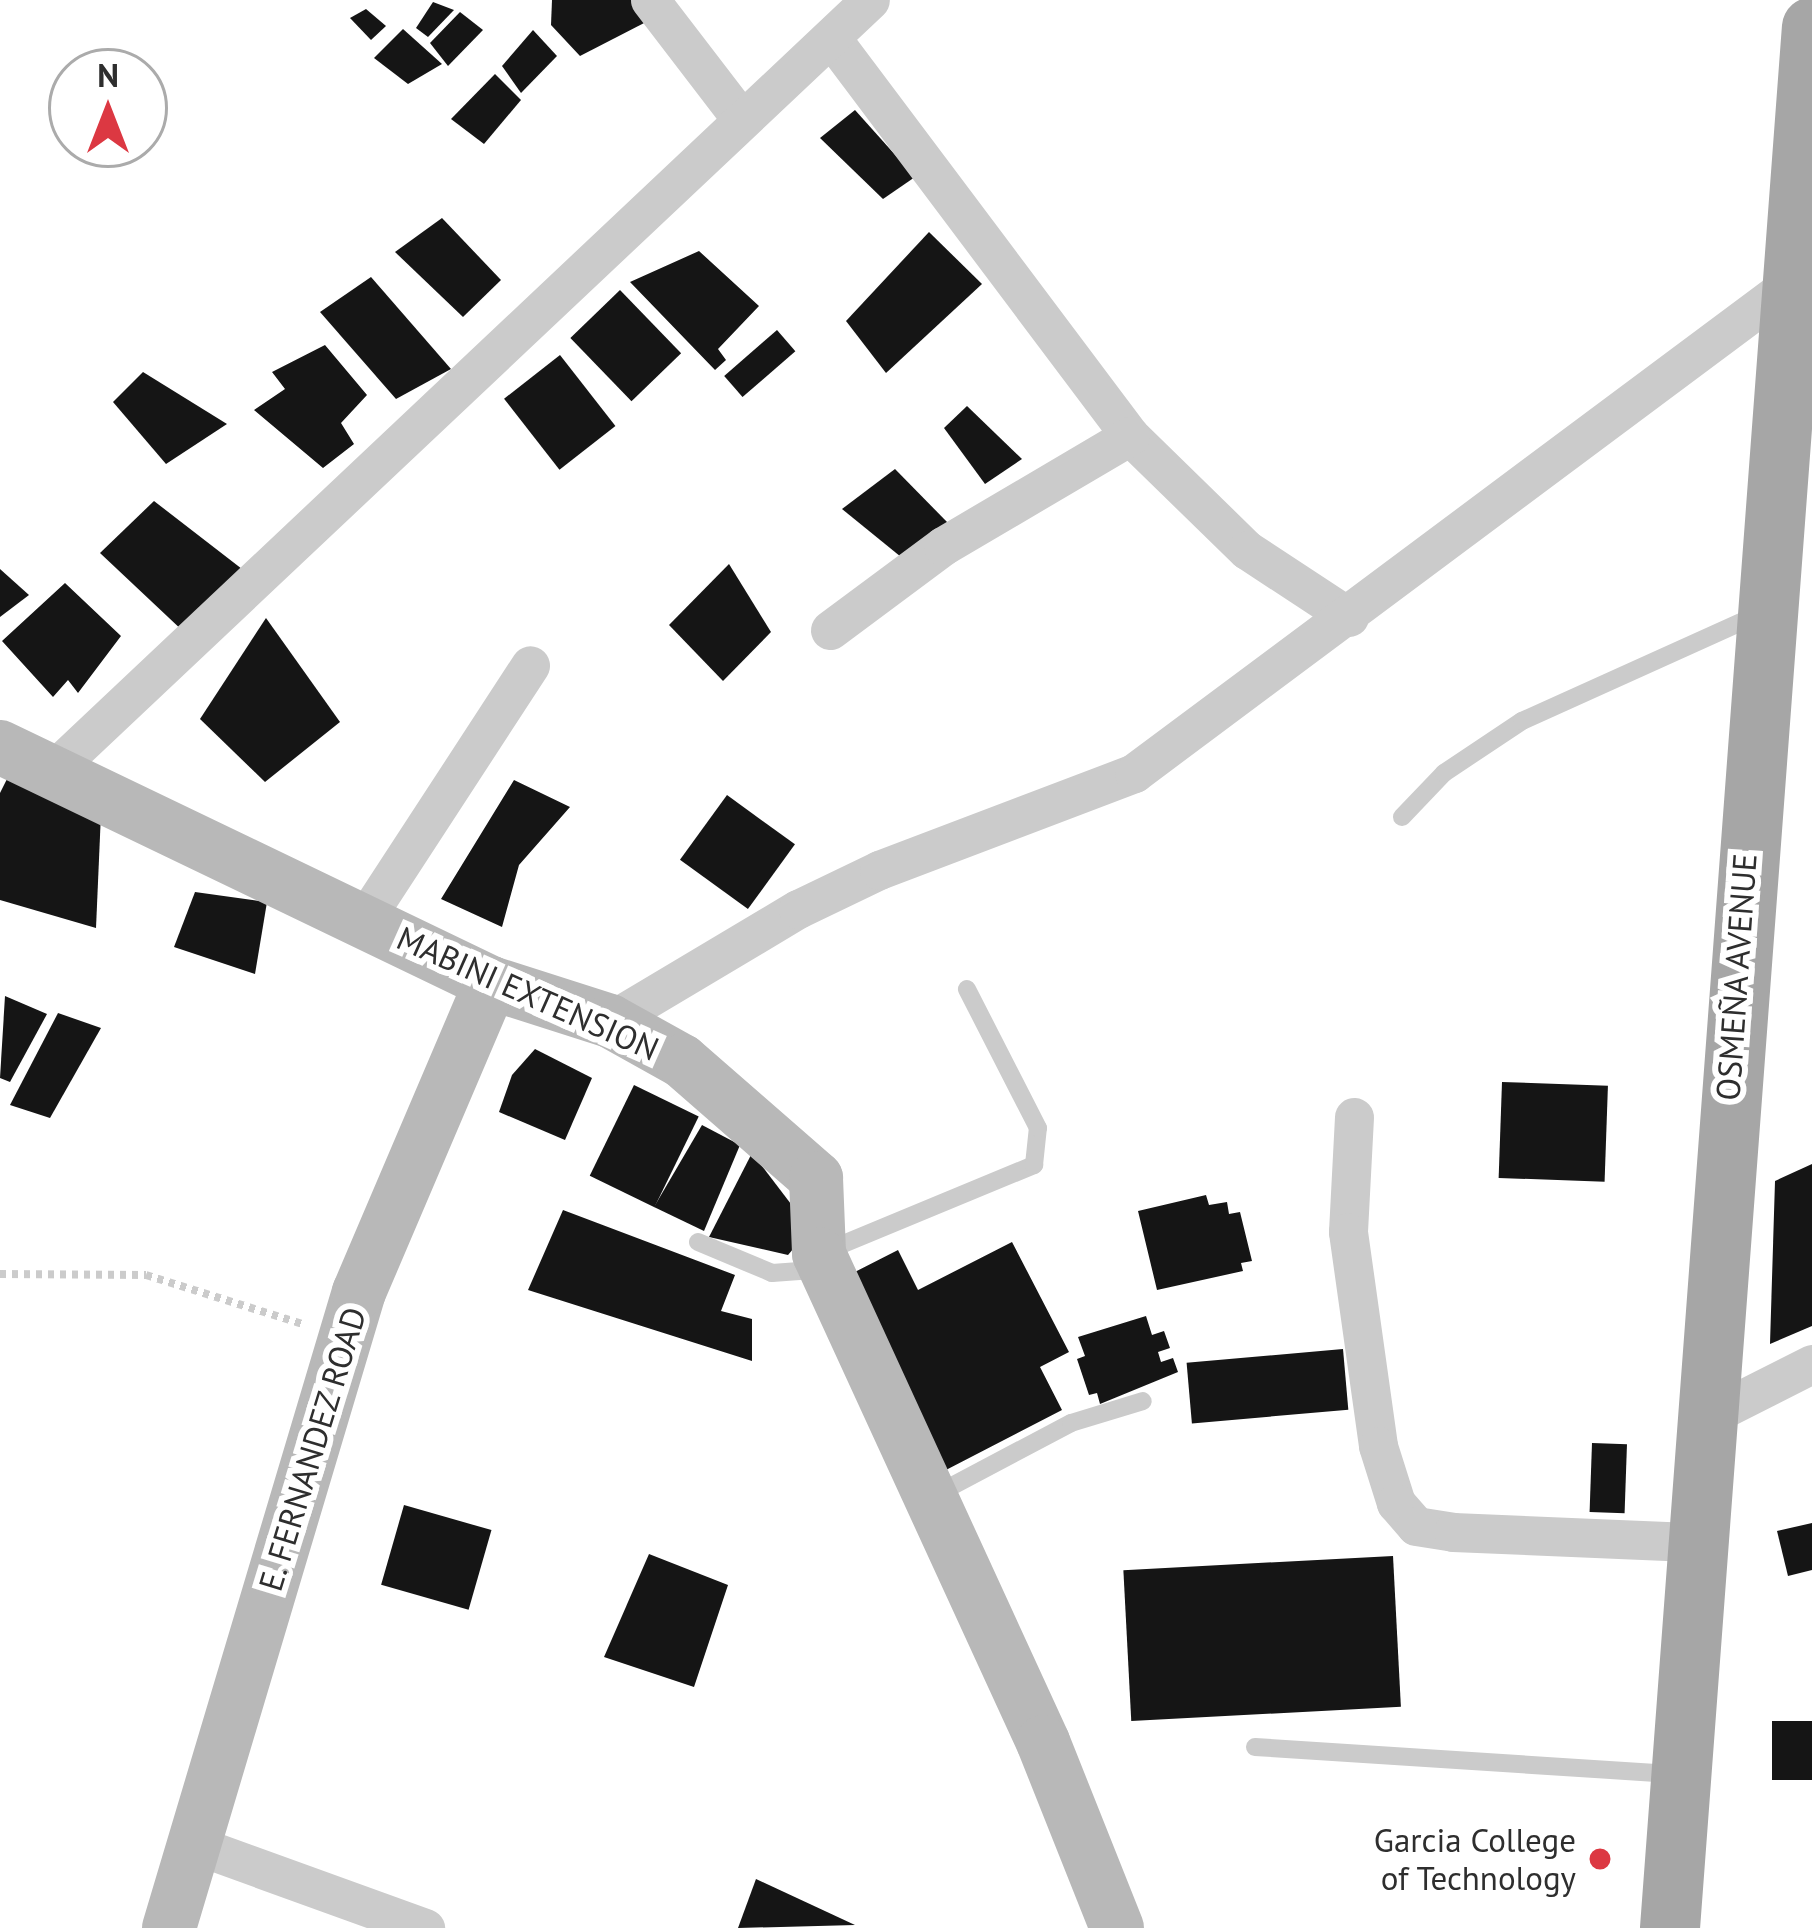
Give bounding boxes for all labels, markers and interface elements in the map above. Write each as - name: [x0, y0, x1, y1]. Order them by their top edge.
- north arrow: [48, 48, 168, 168]
- text: N: [97, 53, 119, 96]
- street label: OSMEÑA AVENUE: [1708, 851, 1764, 1103]
- street label: MABINI EXTENSION: [391, 918, 665, 1068]
- street label: E. FERNANDEZ ROAD: [249, 1300, 375, 1598]
- place label: Garcia College of Technology: [1374, 1820, 1576, 1898]
- marker: Garcia College of Technology: [1587, 1846, 1613, 1872]

